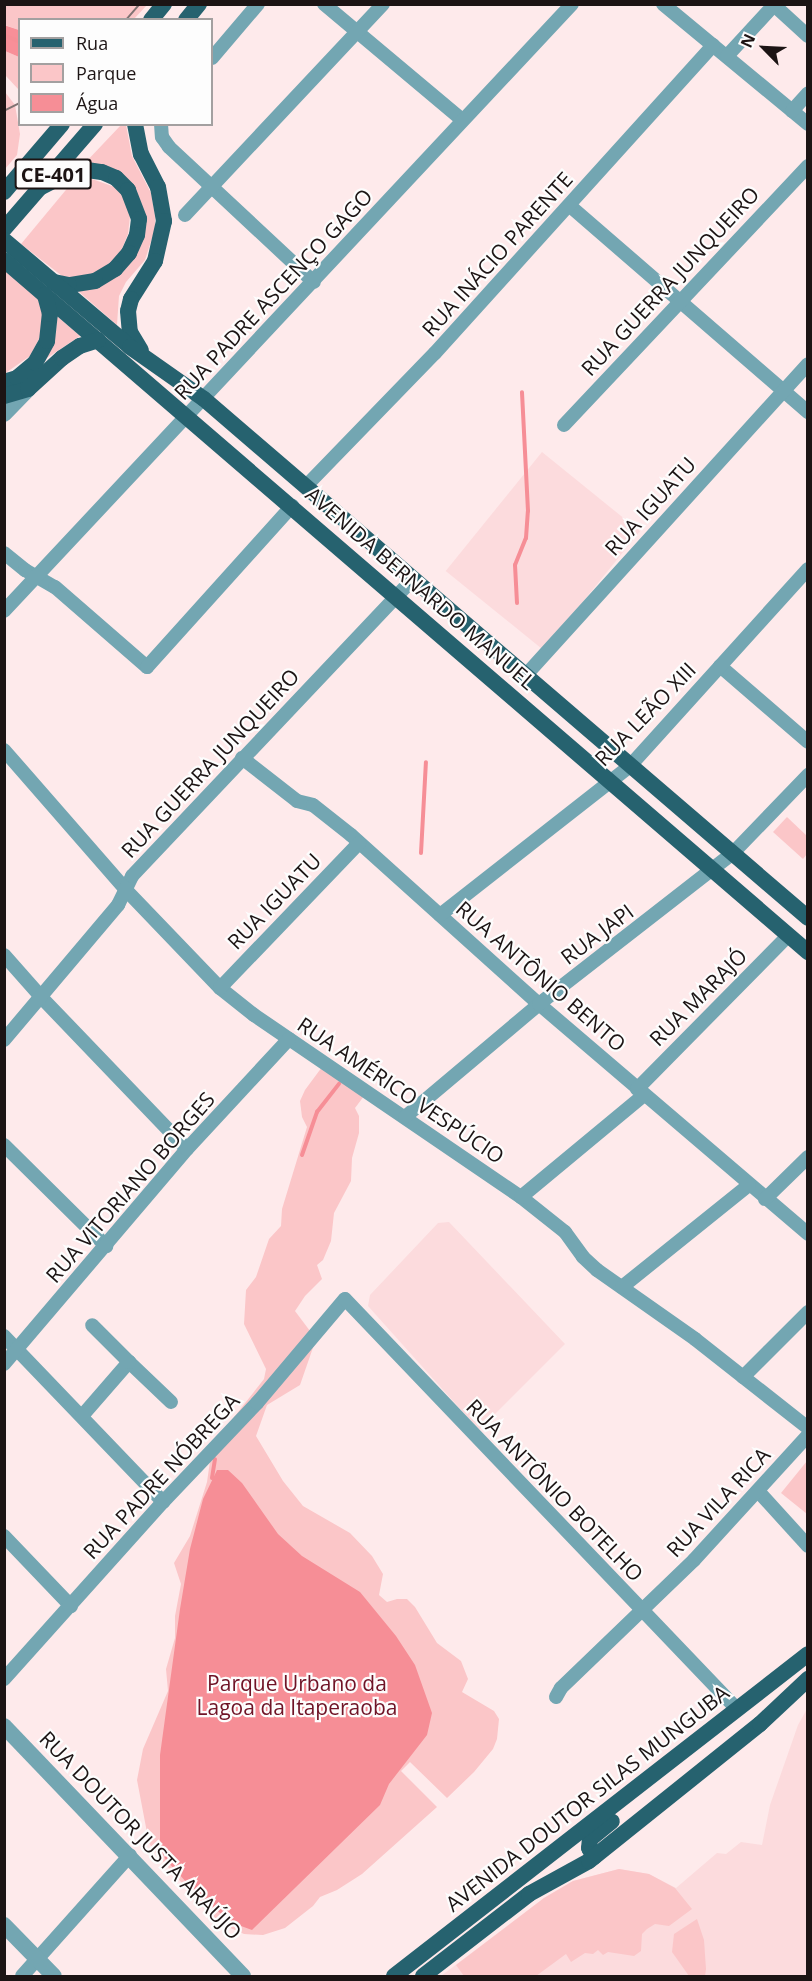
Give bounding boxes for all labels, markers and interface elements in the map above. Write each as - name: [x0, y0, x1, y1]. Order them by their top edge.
- legend: [18, 18, 213, 126]
- north arrow: [734, 18, 794, 78]
- text: N: [735, 30, 760, 51]
- text: Rua: [76, 31, 108, 55]
- text: Parque: [76, 61, 136, 85]
- text: Água: [76, 91, 118, 115]
- road number: CE-401: [14, 157, 92, 191]
- street label: RUA INÁCIO PARENTE: [417, 167, 577, 341]
- street label: RUA GUERRA JUNQUEIRO: [576, 181, 764, 381]
- street label: RUA PADRE ASCENÇO GAGO: [169, 183, 377, 405]
- street label: RUA IGUATU: [599, 452, 701, 560]
- street label: AVENIDA BERNARDO MANUEL: [301, 481, 541, 695]
- street label: RUA LEÃO XIII: [589, 657, 701, 771]
- street label: RUA GUERRA JUNQUEIRO: [116, 663, 304, 863]
- street label: RUA IGUATU: [222, 848, 326, 954]
- street label: RUA ANTÔNIO BENTO: [451, 896, 631, 1056]
- street label: RUA JAPI: [556, 899, 638, 969]
- street label: RUA MARAJÓ: [644, 943, 752, 1051]
- street label: RUA AMÉRICO VESPÚCIO: [293, 1011, 509, 1169]
- street label: RUA VITORIANO BORGES: [40, 1087, 220, 1287]
- street label: RUA PADRE NÓBREGA: [78, 1388, 244, 1564]
- street label: RUA ANTÔNIO BOTELHO: [461, 1394, 649, 1586]
- street label: RUA VILA RICA: [661, 1442, 775, 1562]
- park label: Parque Urbano da Lagoa da Itaperaoba: [197, 1670, 397, 1720]
- street label: AVENIDA DOUTOR SILAS MUNGUBA: [440, 1680, 734, 1916]
- street label: RUA DOUTOR JUSTA ARAÚJO: [35, 1726, 247, 1944]

